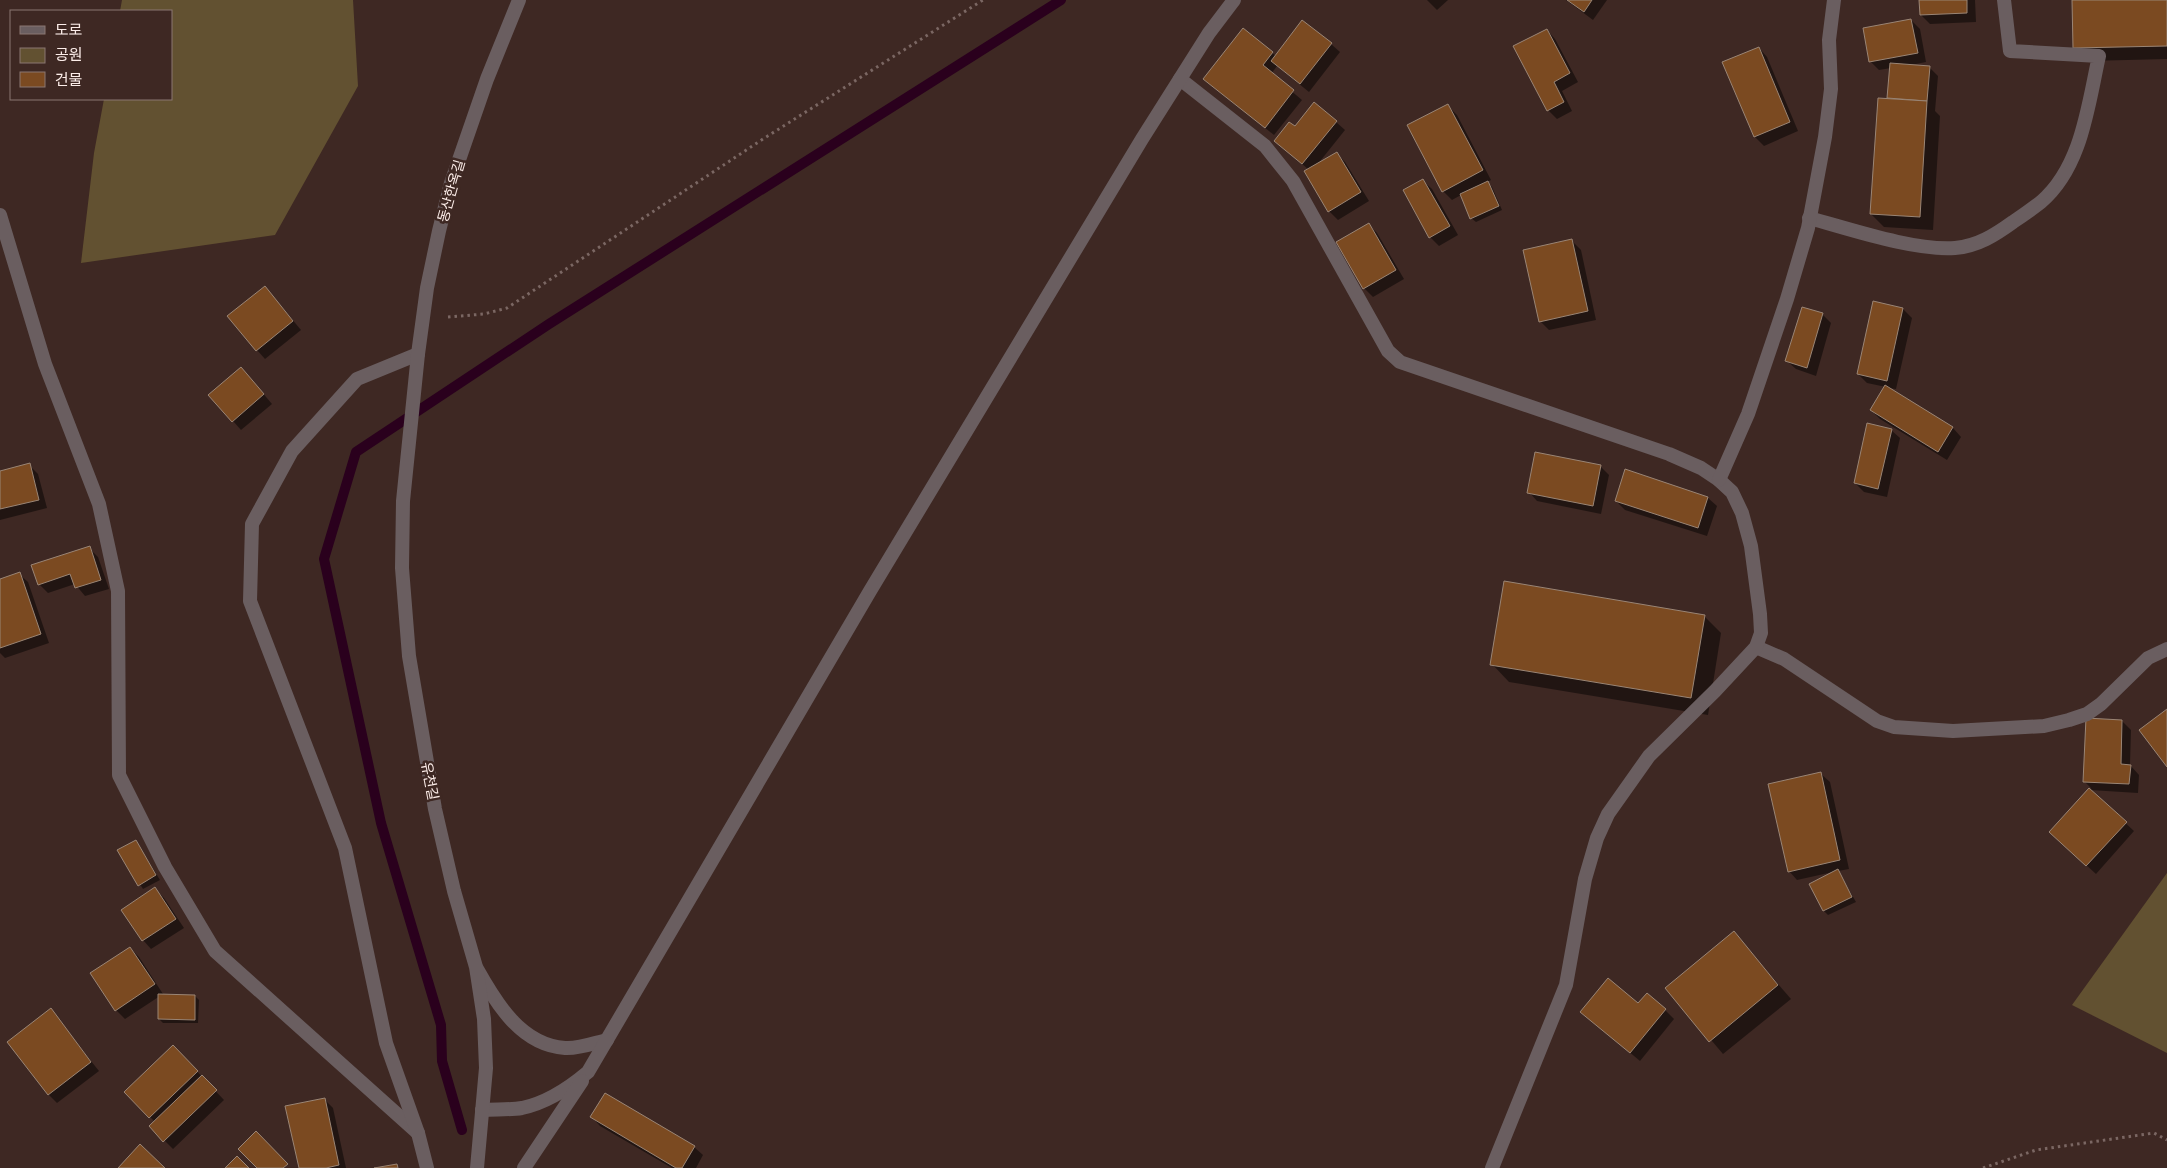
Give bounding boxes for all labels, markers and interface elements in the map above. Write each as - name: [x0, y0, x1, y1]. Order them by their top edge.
- legend: [10, 10, 172, 100]
- text: 도로: [55, 20, 83, 40]
- text: 공원: [55, 45, 83, 65]
- text: 건물: [55, 70, 83, 90]
- street label: 동산한옥길: [433, 158, 469, 224]
- street label: 유천길: [417, 760, 443, 802]

